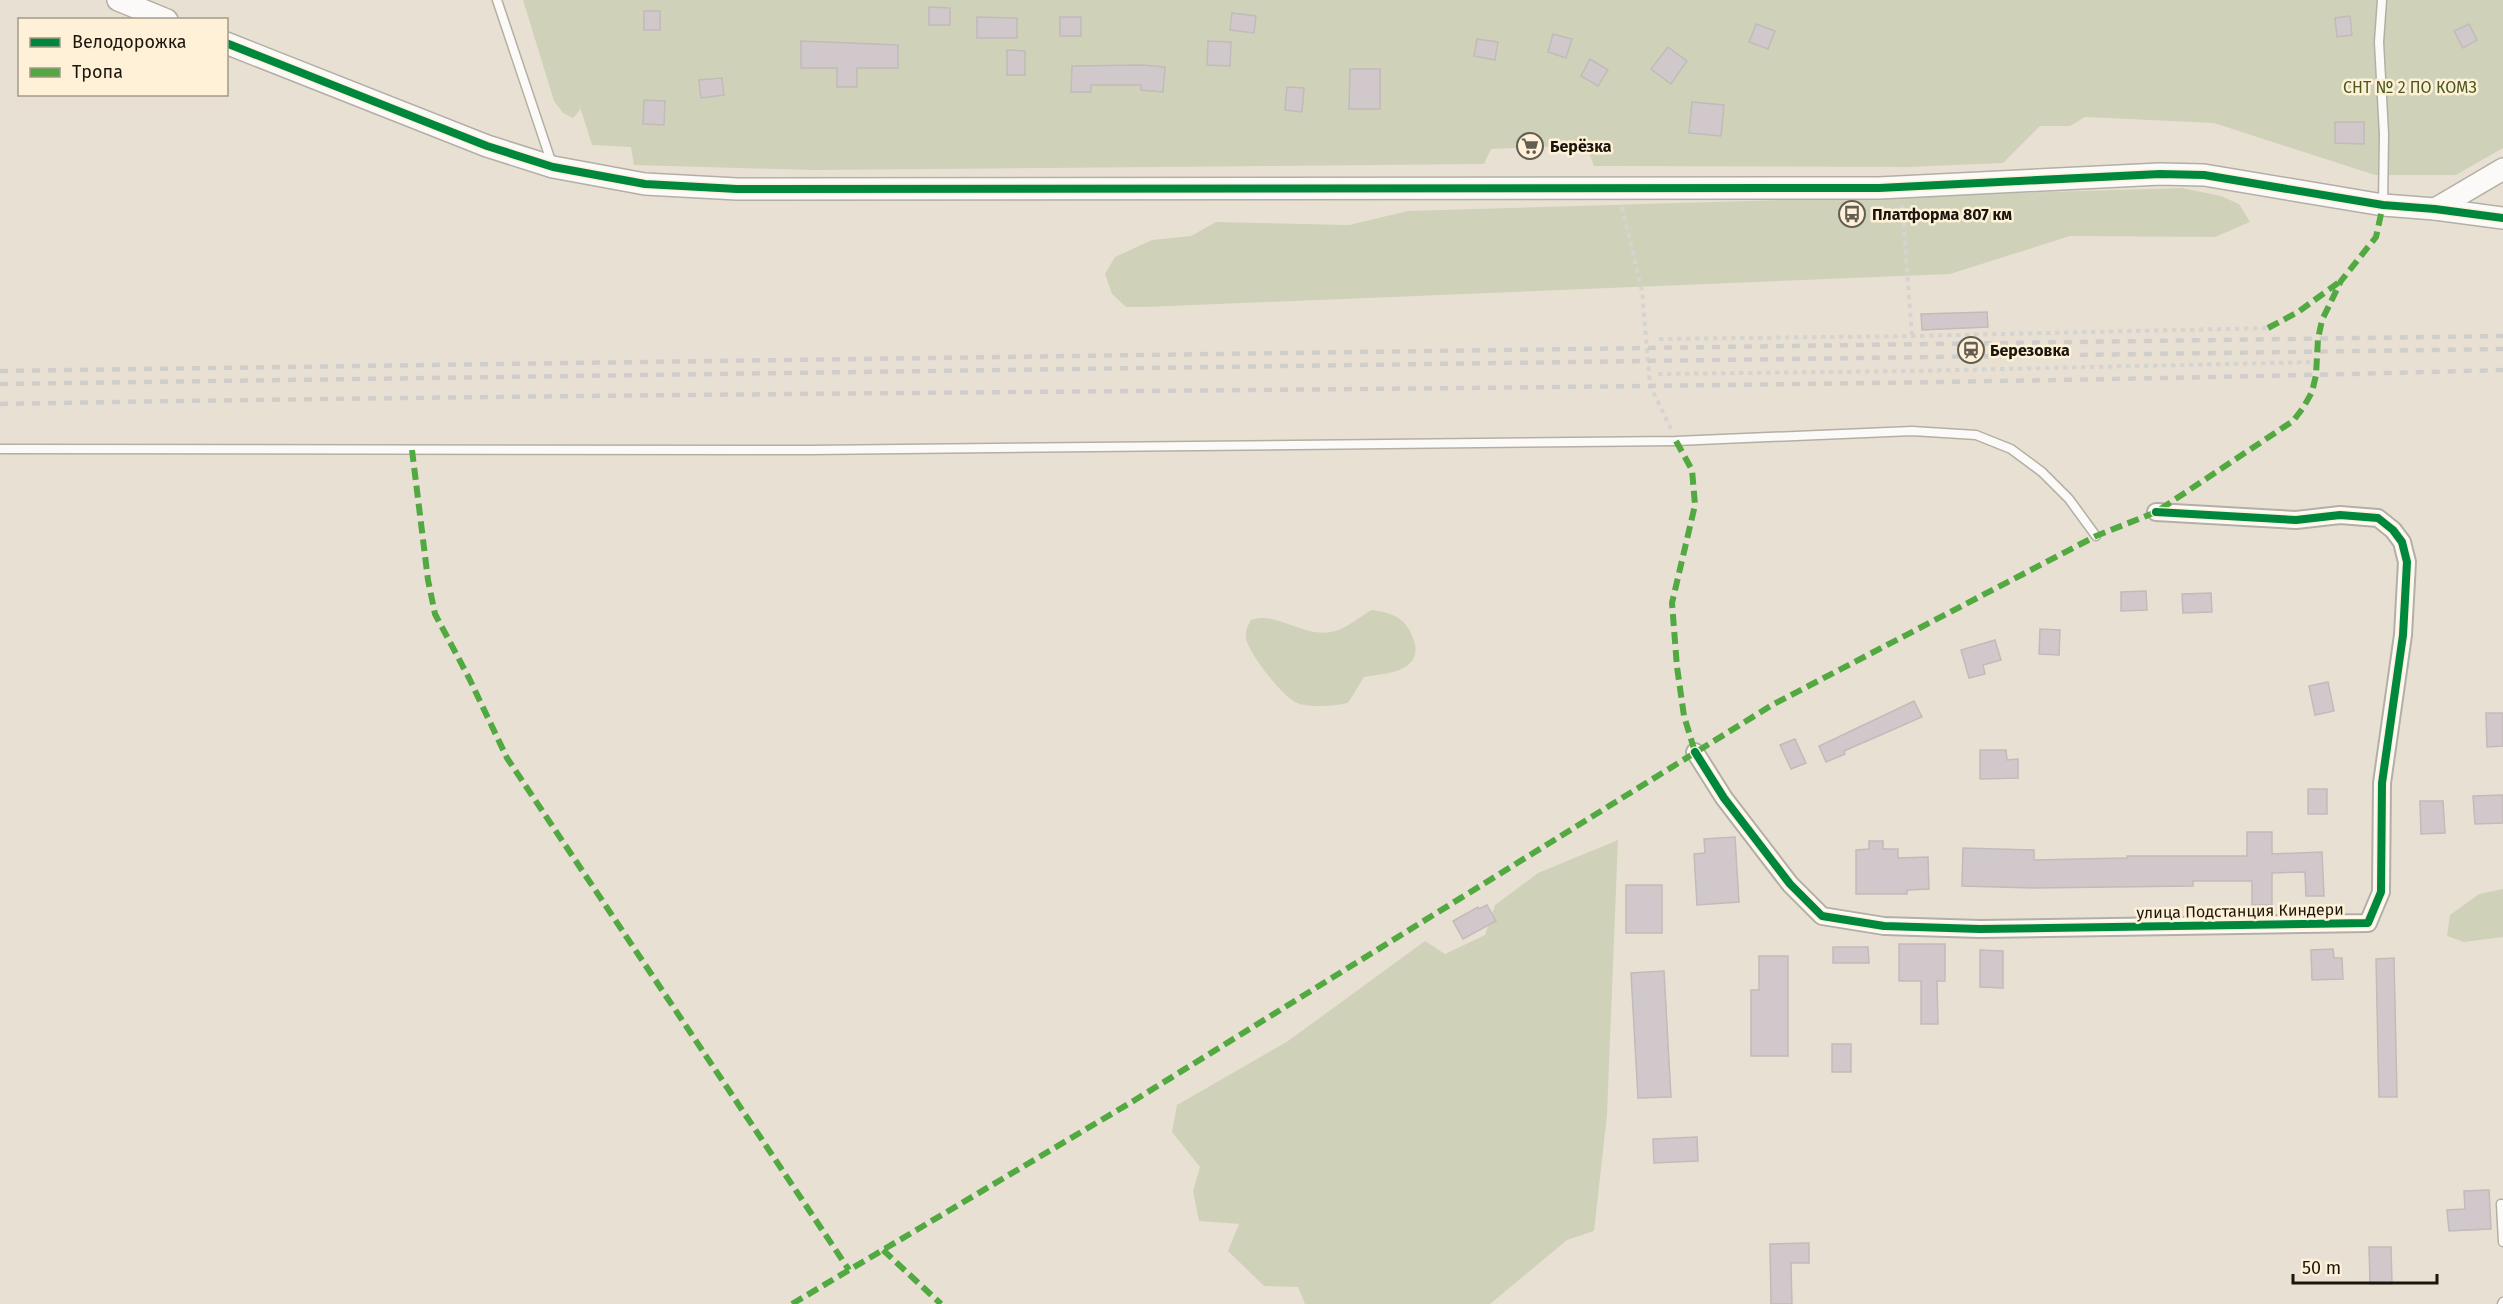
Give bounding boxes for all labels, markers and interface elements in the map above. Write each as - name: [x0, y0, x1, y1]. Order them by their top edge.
- legend: [18, 18, 228, 96]
- text: Велодорожка: [72, 31, 187, 53]
- text: Тропа: [72, 61, 123, 83]
- park label: СНТ № 2 ПО КОМЗ: [2343, 78, 2477, 97]
- supermarket icon: Берёзка: [1515, 131, 1545, 161]
- place label: Берёзка: [1550, 137, 1612, 156]
- bus stop icon: Платформа 807 км: [1837, 199, 1867, 229]
- place label: Платформа 807 км: [1872, 205, 2012, 224]
- station icon: Березовка: [1956, 335, 1986, 365]
- place label: Березовка: [1990, 341, 2070, 360]
- street label: улица Подстанция Киндери: [2136, 900, 2344, 922]
- scale bar: [2293, 1247, 2437, 1285]
- text: 50 m: [2302, 1257, 2341, 1279]

